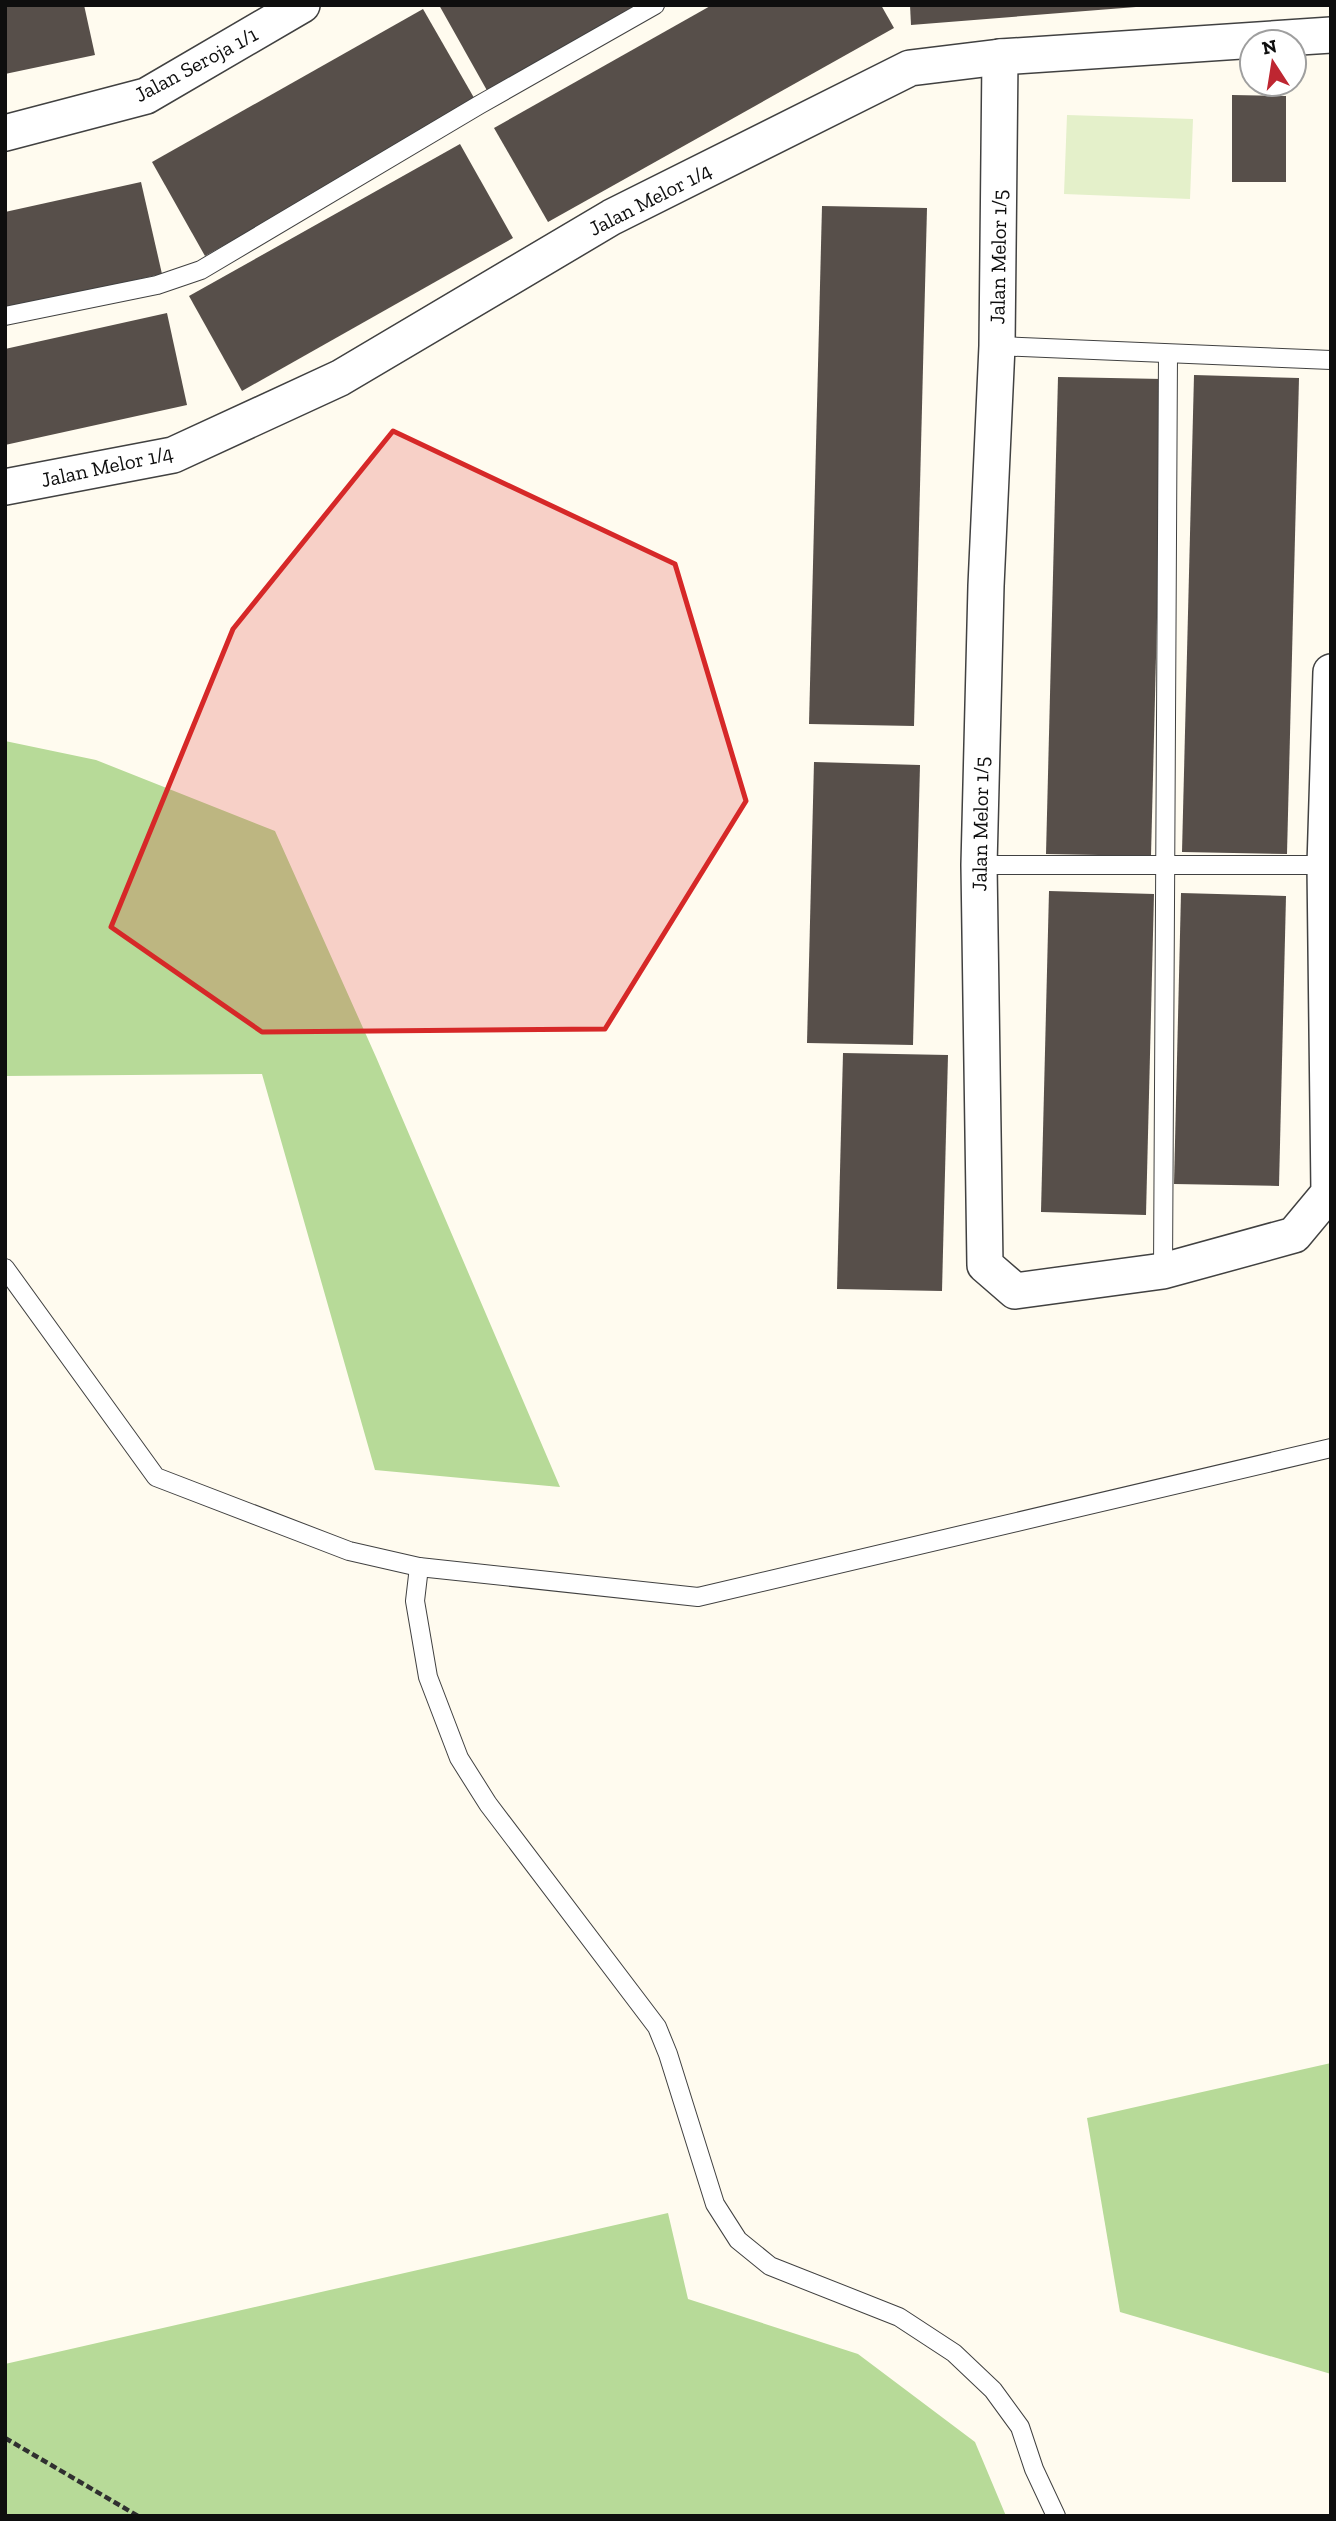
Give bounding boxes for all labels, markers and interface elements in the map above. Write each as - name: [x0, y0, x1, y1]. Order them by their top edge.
- street label: Jalan Seroja 1/1: [130, 21, 262, 108]
- north arrow: [1238, 28, 1308, 98]
- text: N: [1260, 34, 1279, 60]
- street label: Jalan Melor 1/4: [584, 157, 716, 241]
- street label: Jalan Melor 1/5: [984, 189, 1012, 325]
- street label: Jalan Melor 1/4: [39, 440, 175, 492]
- street label: Jalan Melor 1/5: [966, 756, 994, 892]

